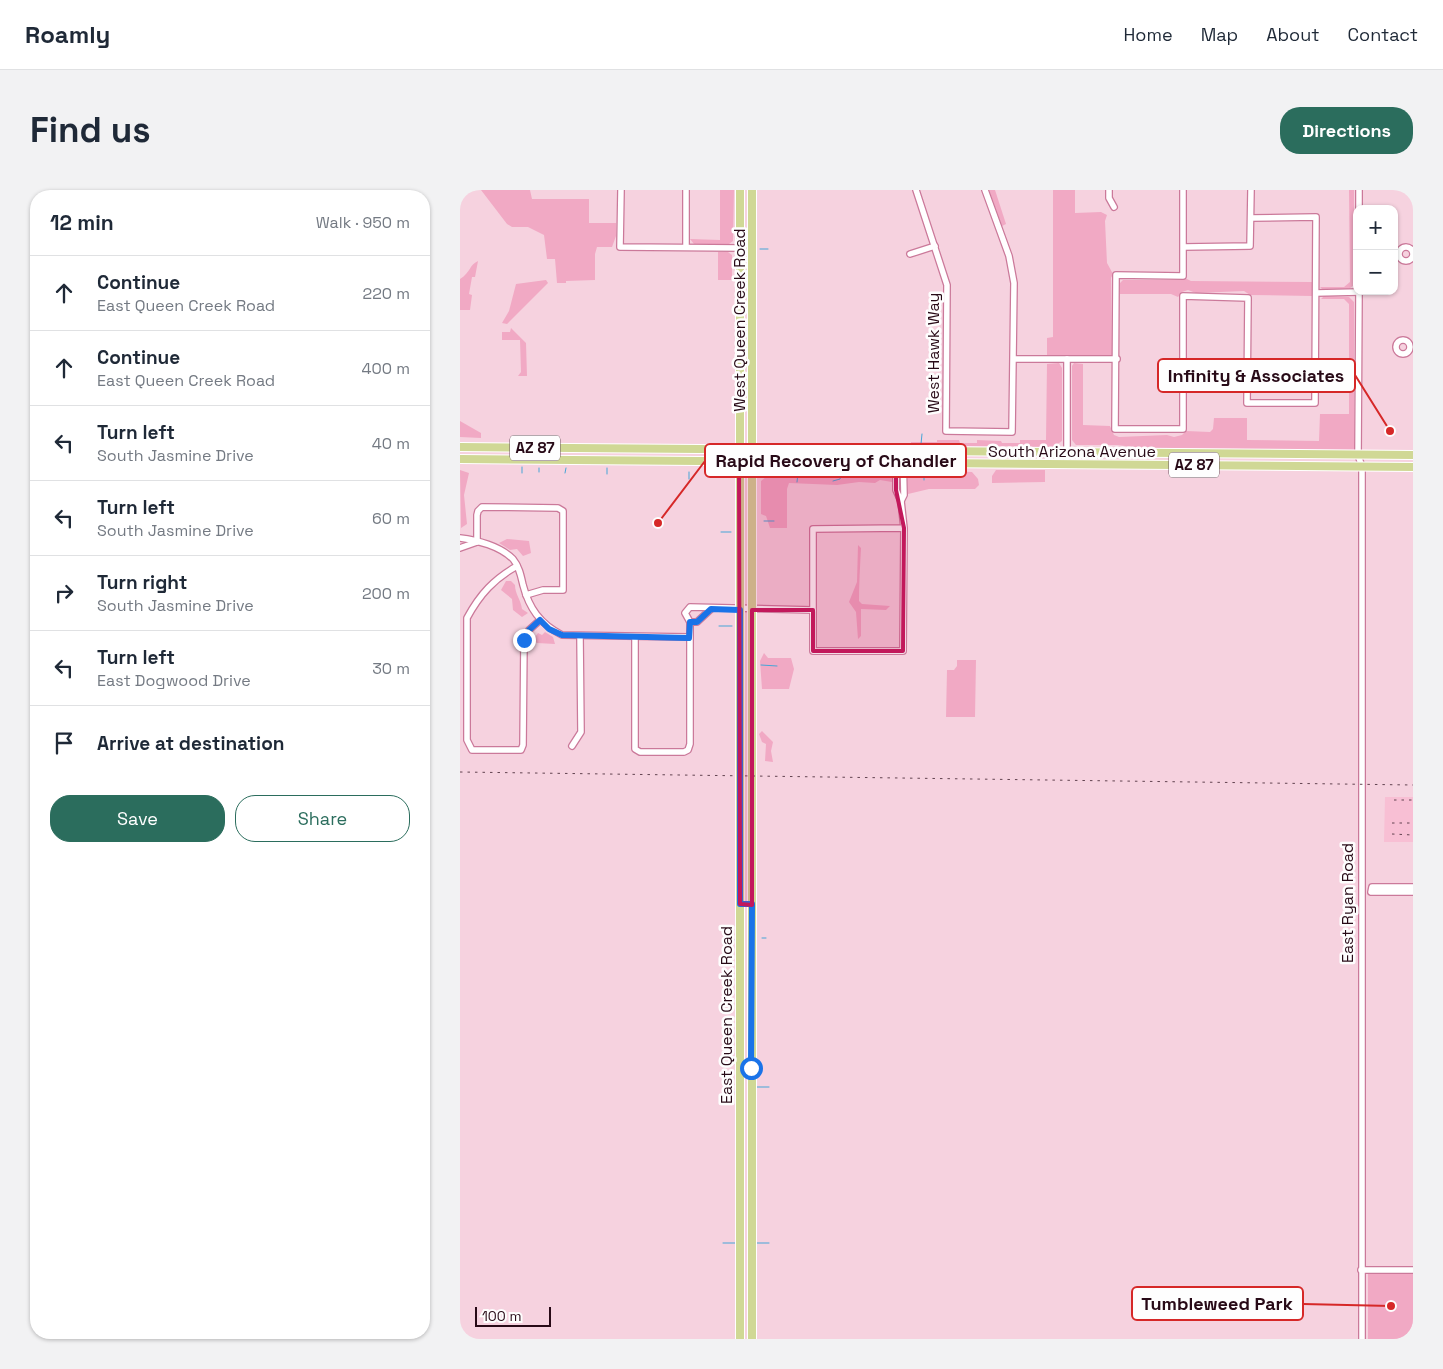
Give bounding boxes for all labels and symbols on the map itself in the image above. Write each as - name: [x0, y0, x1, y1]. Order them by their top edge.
- street label: West Queen Creek Road: [729, 228, 750, 412]
- street label: West Hawk Way: [923, 293, 944, 413]
- callout: Infinity & Associates: [1158, 359, 1355, 392]
- text: Infinity & Associates: [1168, 364, 1344, 387]
- road number: AZ 87: [510, 436, 560, 460]
- street label: South Arizona Avenue: [988, 441, 1156, 462]
- callout: Rapid Recovery of Chandler: [705, 444, 966, 477]
- text: Rapid Recovery of Chandler: [715, 449, 957, 472]
- road number: AZ 87: [1169, 452, 1219, 478]
- route end: [513, 629, 536, 652]
- street label: East Ryan Road: [1337, 843, 1358, 963]
- street label: East Queen Creek Road: [716, 926, 737, 1104]
- route start: [740, 1057, 763, 1080]
- callout: Tumbleweed Park: [1132, 1287, 1303, 1320]
- text: Tumbleweed Park: [1141, 1292, 1293, 1315]
- scale bar: [475, 1304, 551, 1327]

